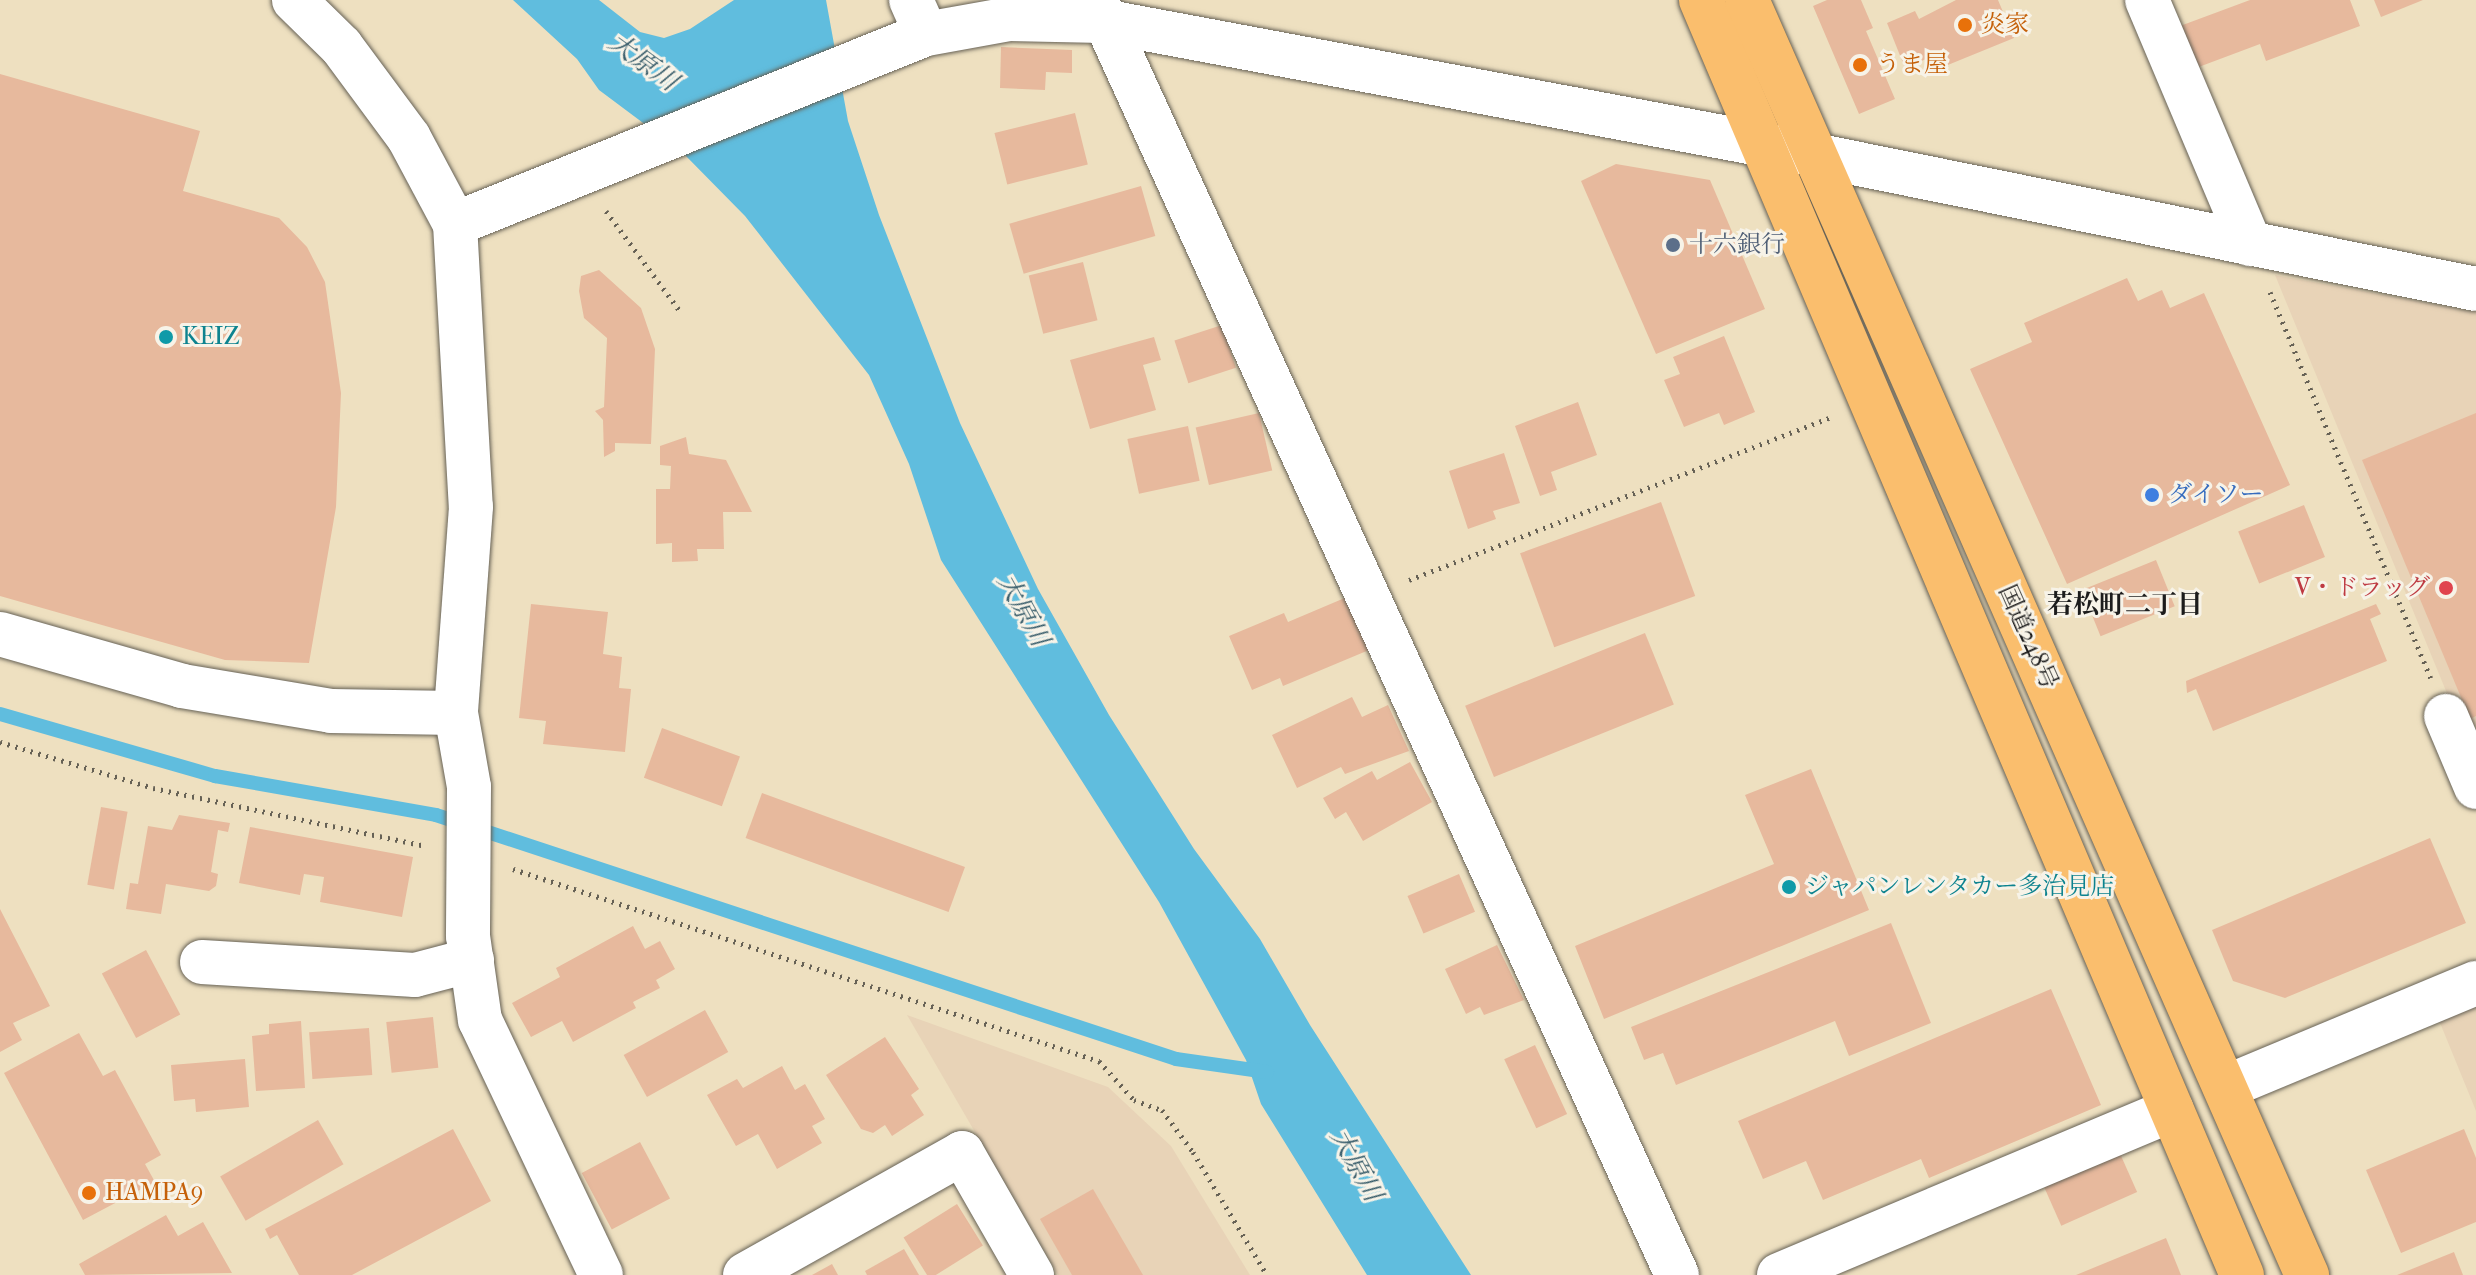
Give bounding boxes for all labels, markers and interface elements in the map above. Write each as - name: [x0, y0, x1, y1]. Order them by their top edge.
- place label: 炎家: [1981, 11, 2029, 39]
- marker: 炎家: [1956, 16, 1974, 34]
- water label: 大原川: [602, 26, 684, 98]
- place label: うま屋: [1876, 51, 1948, 79]
- marker: うま屋: [1851, 56, 1869, 74]
- place label: 十六銀行: [1689, 231, 1785, 259]
- marker: 十六銀行: [1664, 236, 1682, 254]
- place label: KEIZ: [182, 323, 240, 351]
- marker: KEIZ: [157, 328, 175, 346]
- place label: ダイソー: [2168, 481, 2264, 509]
- marker: ダイソー: [2143, 486, 2161, 504]
- water label: 大原川: [990, 568, 1056, 652]
- place label: V・ドラッグ: [2294, 574, 2430, 602]
- marker: V・ドラッグ: [2437, 579, 2455, 597]
- street label: 国道248号: [1992, 581, 2064, 693]
- district label: 若松町二丁目: [2047, 589, 2203, 621]
- place label: ジャパンレンタカー多治見店: [1805, 873, 2117, 901]
- marker: ジャパンレンタカー多治見店: [1780, 878, 1798, 896]
- water label: 大原川: [1323, 1123, 1389, 1207]
- place label: HAMPA9: [105, 1179, 203, 1207]
- marker: HAMPA9: [80, 1184, 98, 1202]

